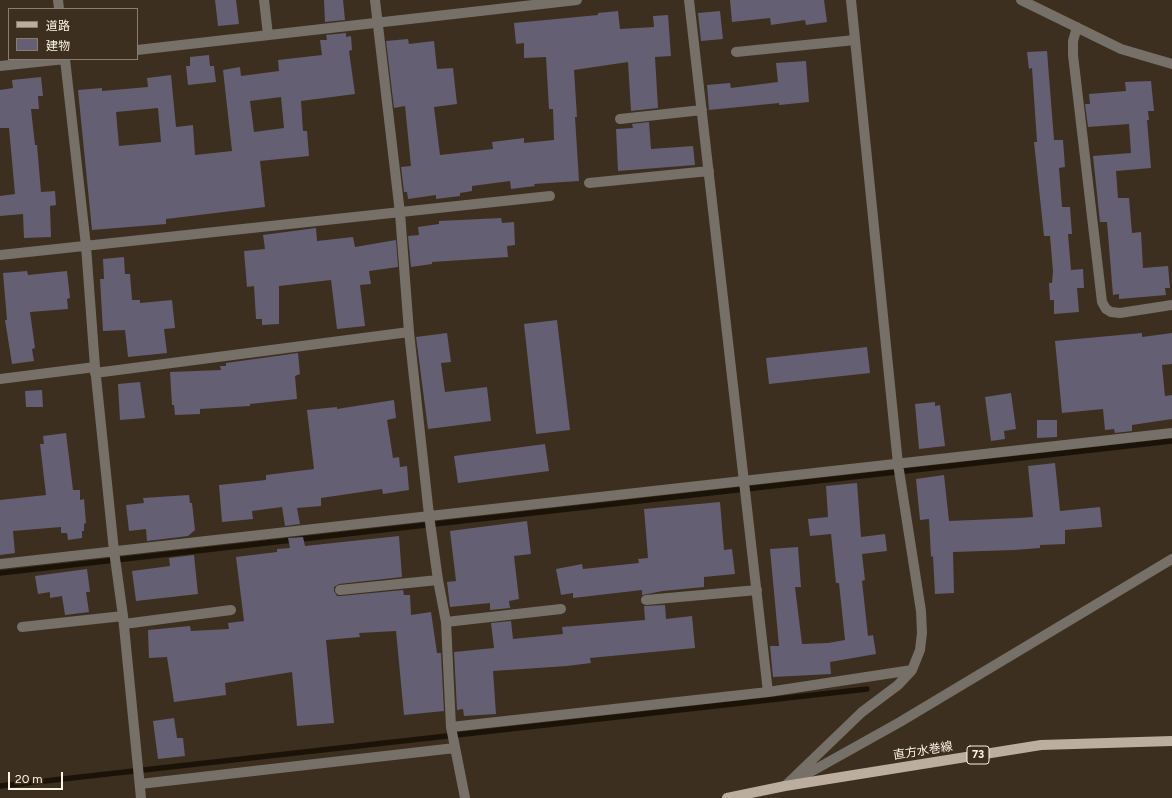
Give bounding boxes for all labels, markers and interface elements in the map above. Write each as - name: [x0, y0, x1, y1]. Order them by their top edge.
- legend: [8, 8, 138, 60]
- text: 道路: [46, 19, 70, 33]
- text: 建物: [46, 39, 70, 53]
- street label: 直方水巻線: [892, 739, 954, 763]
- road number: 73: [967, 746, 989, 764]
- scale bar: [10, 764, 65, 790]
- text: 20 m: [15, 772, 43, 786]

